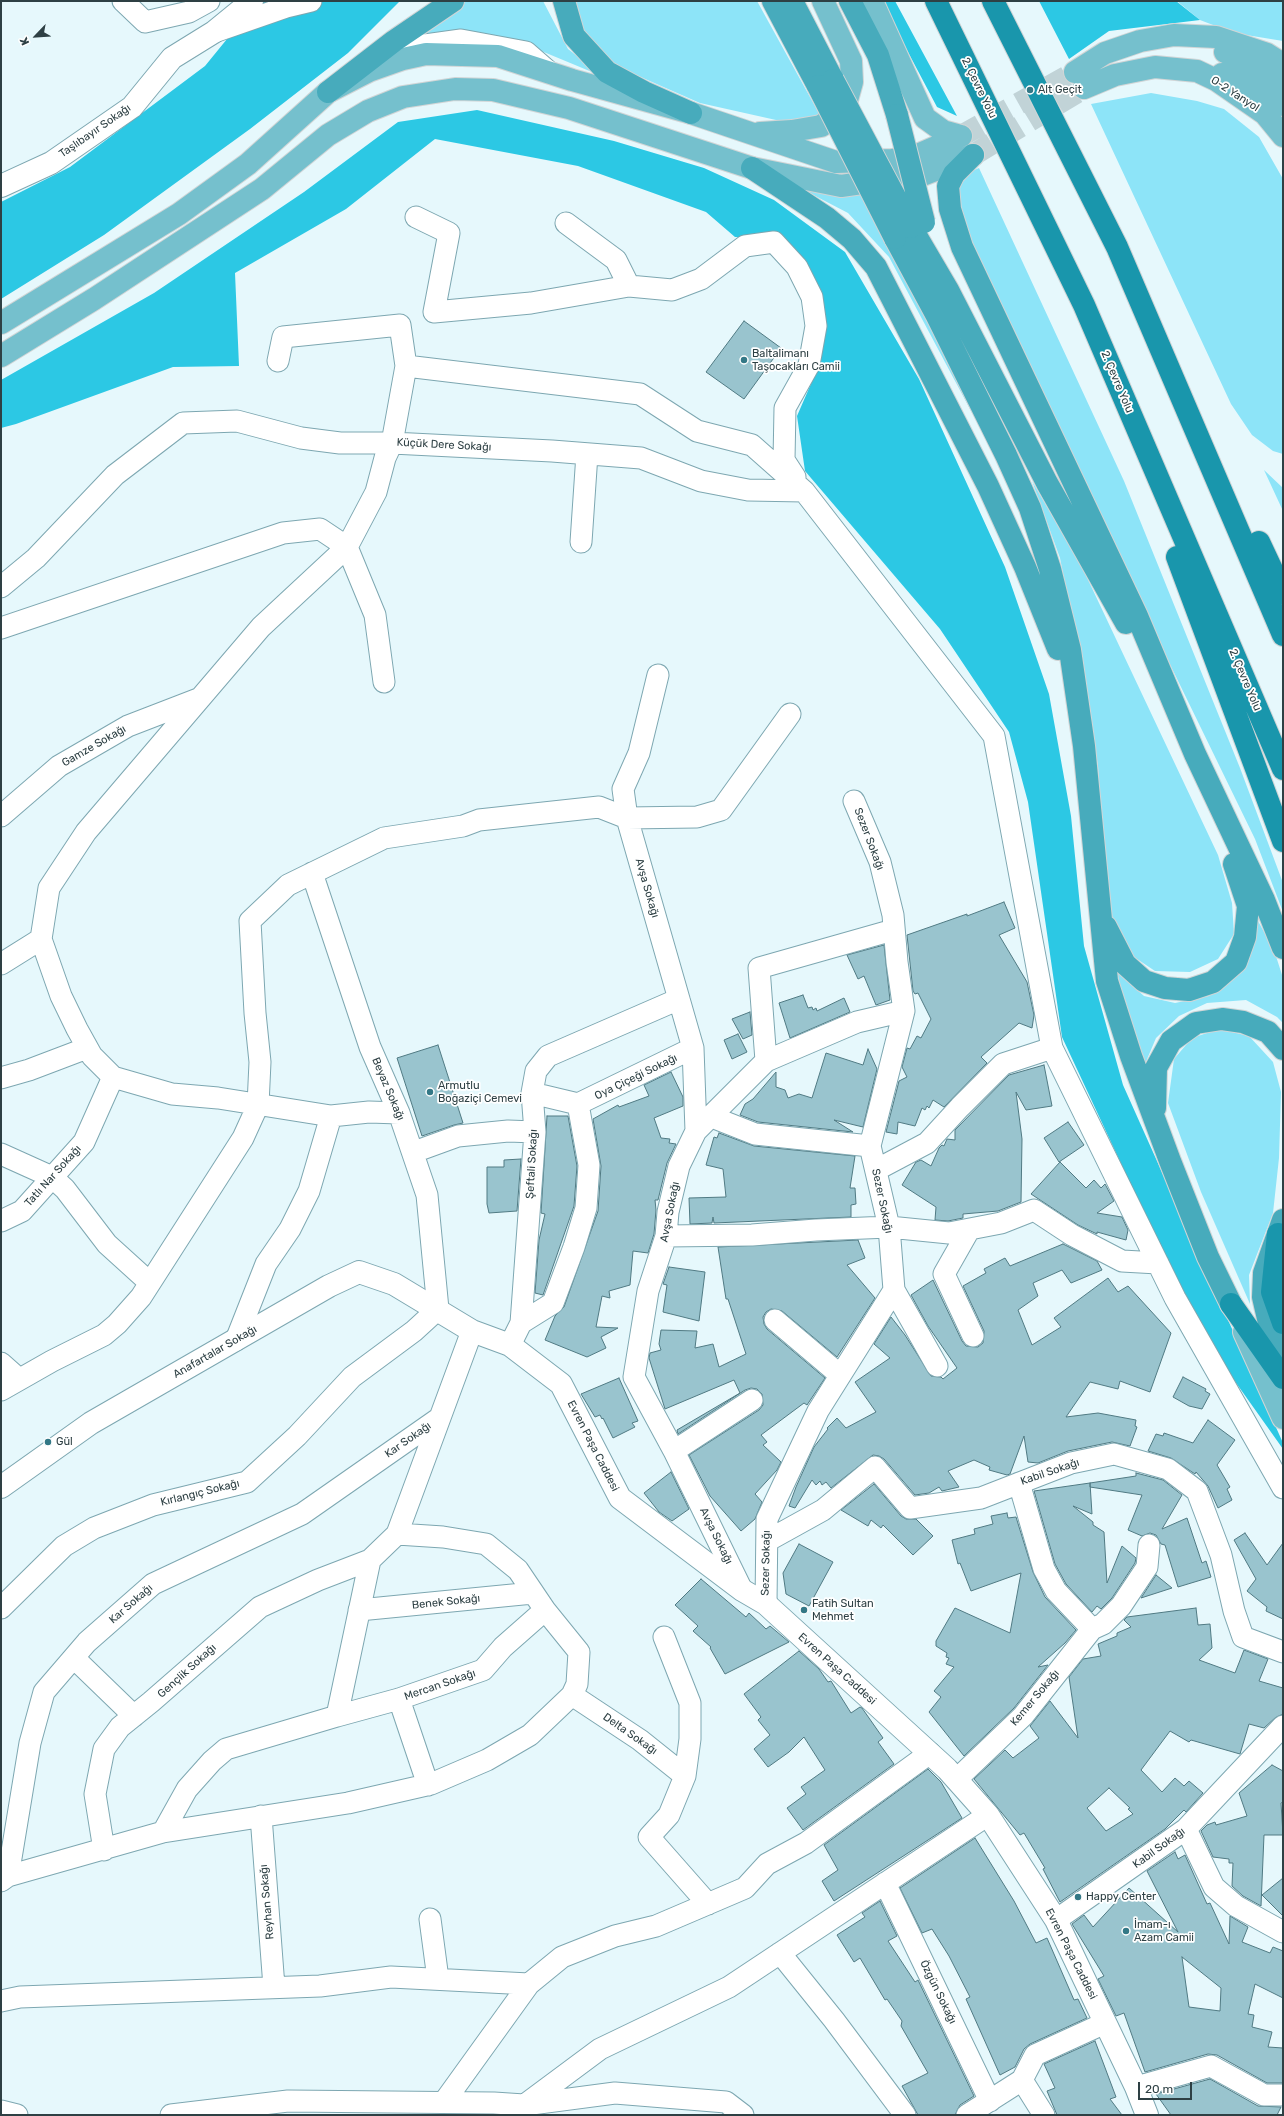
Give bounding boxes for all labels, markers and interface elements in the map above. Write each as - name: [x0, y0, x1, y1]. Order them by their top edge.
- north arrow: [16, 16, 56, 56]
- text: K: [17, 35, 32, 47]
- street label: 2. Çevre Yolu: [959, 55, 999, 121]
- street label: O-2 Yanyol: [1208, 74, 1262, 114]
- place label: Alt Geçit: [1038, 83, 1082, 97]
- marker: Alt Geçit: [1025, 85, 1035, 95]
- street label: Taşlıbayır Sokağı: [57, 101, 133, 161]
- place label: Baltalimanı Taşocakları Camii: [752, 347, 840, 373]
- street label: 2. Çevre Yolu: [1098, 349, 1136, 415]
- marker: Baltalimanı Taşocakları Camii: [739, 355, 749, 365]
- street label: Küçük Dere Sokağı: [396, 436, 492, 454]
- street label: 2. Çevre Yolu: [1226, 647, 1264, 713]
- street label: Gamze Sokağı: [60, 722, 128, 770]
- street label: Sezer Sokağı: [851, 806, 887, 872]
- street label: Avşa Sokağı: [632, 857, 662, 919]
- street label: Oya Çiçeği Sokağı: [593, 1051, 679, 1103]
- street label: Beyaz Sokağı: [369, 1055, 407, 1123]
- place label: Armutlu Boğaziçi Cemevi: [438, 1079, 522, 1105]
- marker: Armutlu Boğaziçi Cemevi: [425, 1087, 435, 1097]
- street label: Şeftali Sokağı: [524, 1129, 540, 1199]
- street label: Tatlı Nar Sokağı: [22, 1142, 84, 1210]
- street label: Sezer Sokağı: [869, 1168, 895, 1234]
- street label: Avşa Sokağı: [658, 1181, 682, 1243]
- street label: Anafartalar Sokağı: [171, 1323, 259, 1381]
- street label: Evren Paşa Caddesi: [564, 1398, 622, 1494]
- street label: Kar Sokağı: [382, 1419, 434, 1461]
- place label: Gül: [56, 1435, 73, 1449]
- marker: Gül: [43, 1437, 53, 1447]
- street label: Kabil Sokağı: [1019, 1456, 1081, 1488]
- street label: Kırlangıç Sokağı: [159, 1477, 241, 1509]
- street label: Avşa Sokağı: [697, 1506, 735, 1566]
- street label: Sezer Sokağı: [759, 1530, 773, 1596]
- street label: Kar Sokağı: [106, 1581, 156, 1627]
- street label: Benek Sokağı: [411, 1592, 481, 1612]
- place label: Fatih Sultan Mehmet: [812, 1597, 874, 1623]
- marker: Fatih Sultan Mehmet: [799, 1605, 809, 1615]
- street label: Evren Paşa Caddesi: [795, 1630, 879, 1708]
- street label: Gençlik Sokağı: [155, 1641, 219, 1701]
- street label: Mercan Sokağı: [403, 1667, 477, 1703]
- street label: Kemer Sokağı: [1008, 1667, 1062, 1729]
- street label: Delta Sokağı: [600, 1710, 660, 1758]
- street label: Kabil Sokağı: [1130, 1825, 1188, 1871]
- street label: Reyhan Sokağı: [257, 1864, 277, 1940]
- place label: Happy Center: [1086, 1890, 1156, 1904]
- marker: Happy Center: [1073, 1892, 1083, 1902]
- street label: Evren Paşa Caddesi: [1042, 1906, 1100, 2002]
- place label: İmam-ı Azam Camii: [1134, 1918, 1194, 1944]
- marker: İmam-ı Azam Camii: [1121, 1926, 1131, 1936]
- street label: Özgün Sokağı: [917, 1958, 959, 2026]
- scale bar: [1140, 2074, 1194, 2100]
- text: 20 m: [1145, 2082, 1173, 2096]

